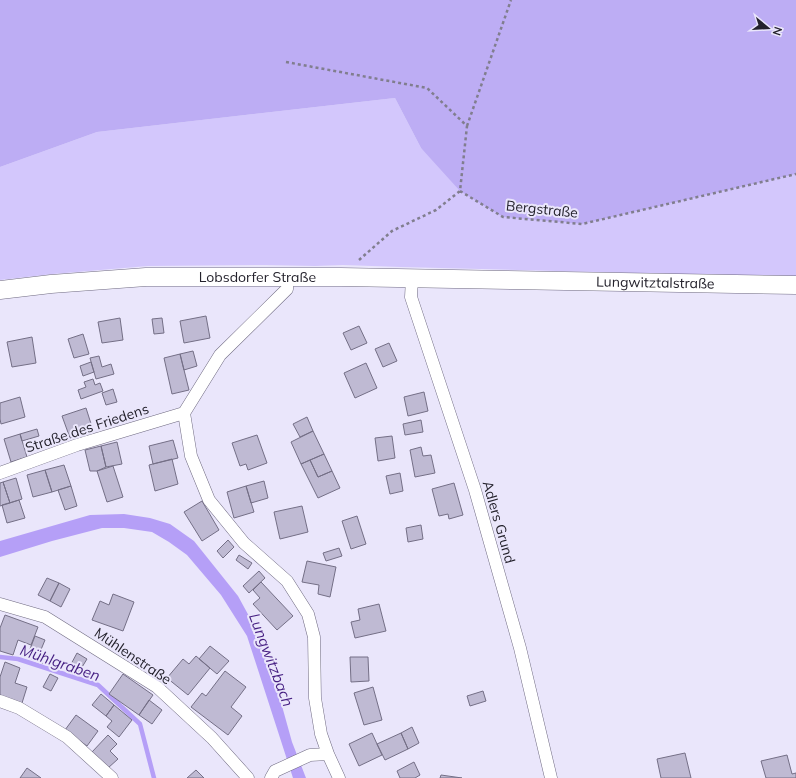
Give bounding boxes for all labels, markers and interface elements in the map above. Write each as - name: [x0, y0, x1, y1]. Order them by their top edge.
- north arrow: [748, 8, 788, 48]
- text: N: [770, 25, 785, 37]
- street label: Bergstraße: [505, 196, 579, 222]
- street label: Lobsdorfer Straße: [199, 268, 316, 286]
- street label: Lungwitztalstraße: [596, 272, 715, 293]
- street label: Straße des Friedens: [23, 400, 151, 456]
- street label: Adlers Grund: [479, 479, 519, 565]
- water label: Lungwitzbach: [245, 610, 298, 709]
- street label: Mühlenstraße: [91, 624, 175, 688]
- water label: Mühlgraben: [18, 640, 103, 685]

